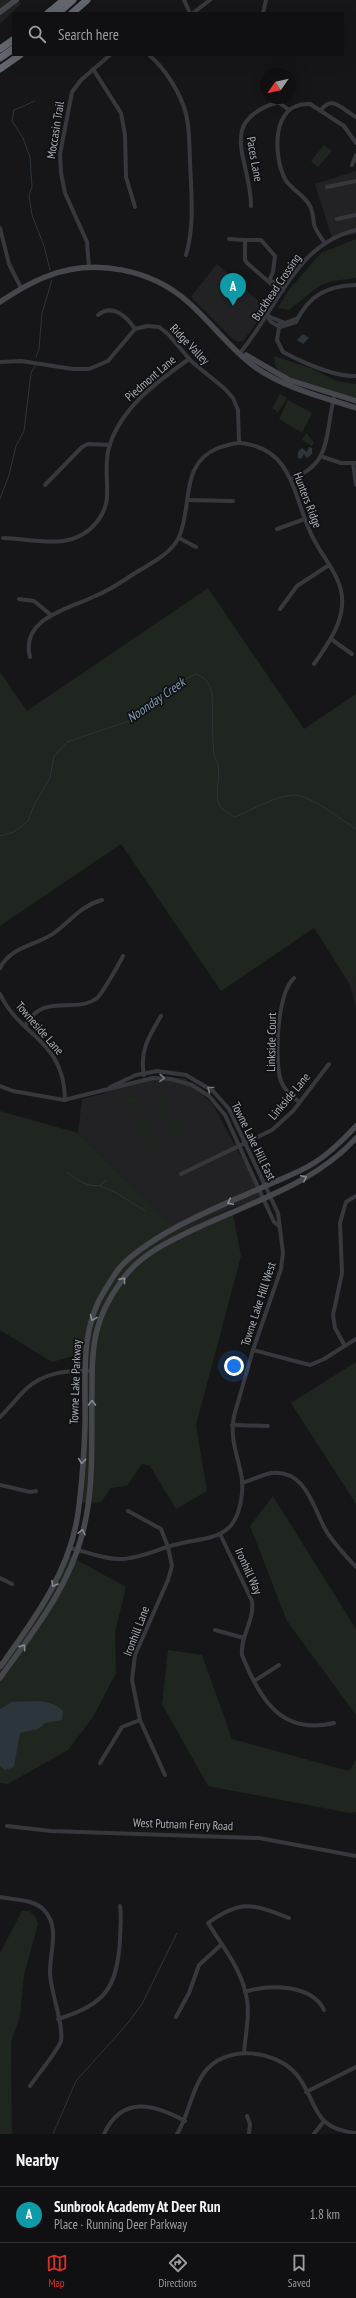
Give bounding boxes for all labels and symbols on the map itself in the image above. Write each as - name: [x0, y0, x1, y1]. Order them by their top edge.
- north arrow: [260, 68, 296, 104]
- street label: Moccasin Trail: [43, 100, 67, 160]
- street label: Paces Lane: [244, 135, 266, 183]
- street label: Buckhead Crossing: [248, 251, 304, 323]
- pin: A: [220, 273, 246, 306]
- street label: Ridge Valley: [167, 321, 213, 368]
- street label: Piedmont Lane: [122, 352, 178, 404]
- street label: Hunters Ridge: [290, 470, 326, 530]
- water label: Noonday Creek: [124, 673, 190, 726]
- street label: Towneside Lane: [13, 998, 67, 1058]
- street label: Linkside Court: [263, 1012, 279, 1072]
- street label: Linkside Lane: [265, 1069, 313, 1123]
- one-way arrow: [159, 1074, 165, 1083]
- one-way arrow: [207, 1086, 214, 1093]
- street label: Towne Lake Hill East: [229, 1099, 280, 1183]
- one-way arrow: [300, 1175, 308, 1183]
- one-way arrow: [226, 1197, 234, 1205]
- street label: Towne Lake Hill West: [237, 1259, 279, 1348]
- one-way arrow: [118, 1277, 125, 1284]
- one-way arrow: [89, 1314, 97, 1321]
- street label: Towne Lake Parkway: [66, 1339, 84, 1425]
- your location: [224, 1356, 244, 1376]
- one-way arrow: [87, 1400, 96, 1406]
- one-way arrow: [78, 1458, 87, 1464]
- one-way arrow: [78, 1529, 86, 1535]
- street label: Ironhill Way: [232, 1545, 266, 1597]
- one-way arrow: [51, 1580, 59, 1587]
- street label: Ironhill Lane: [120, 1604, 152, 1658]
- one-way arrow: [18, 1644, 25, 1651]
- street label: West Putnam Ferry Road: [133, 1815, 233, 1833]

